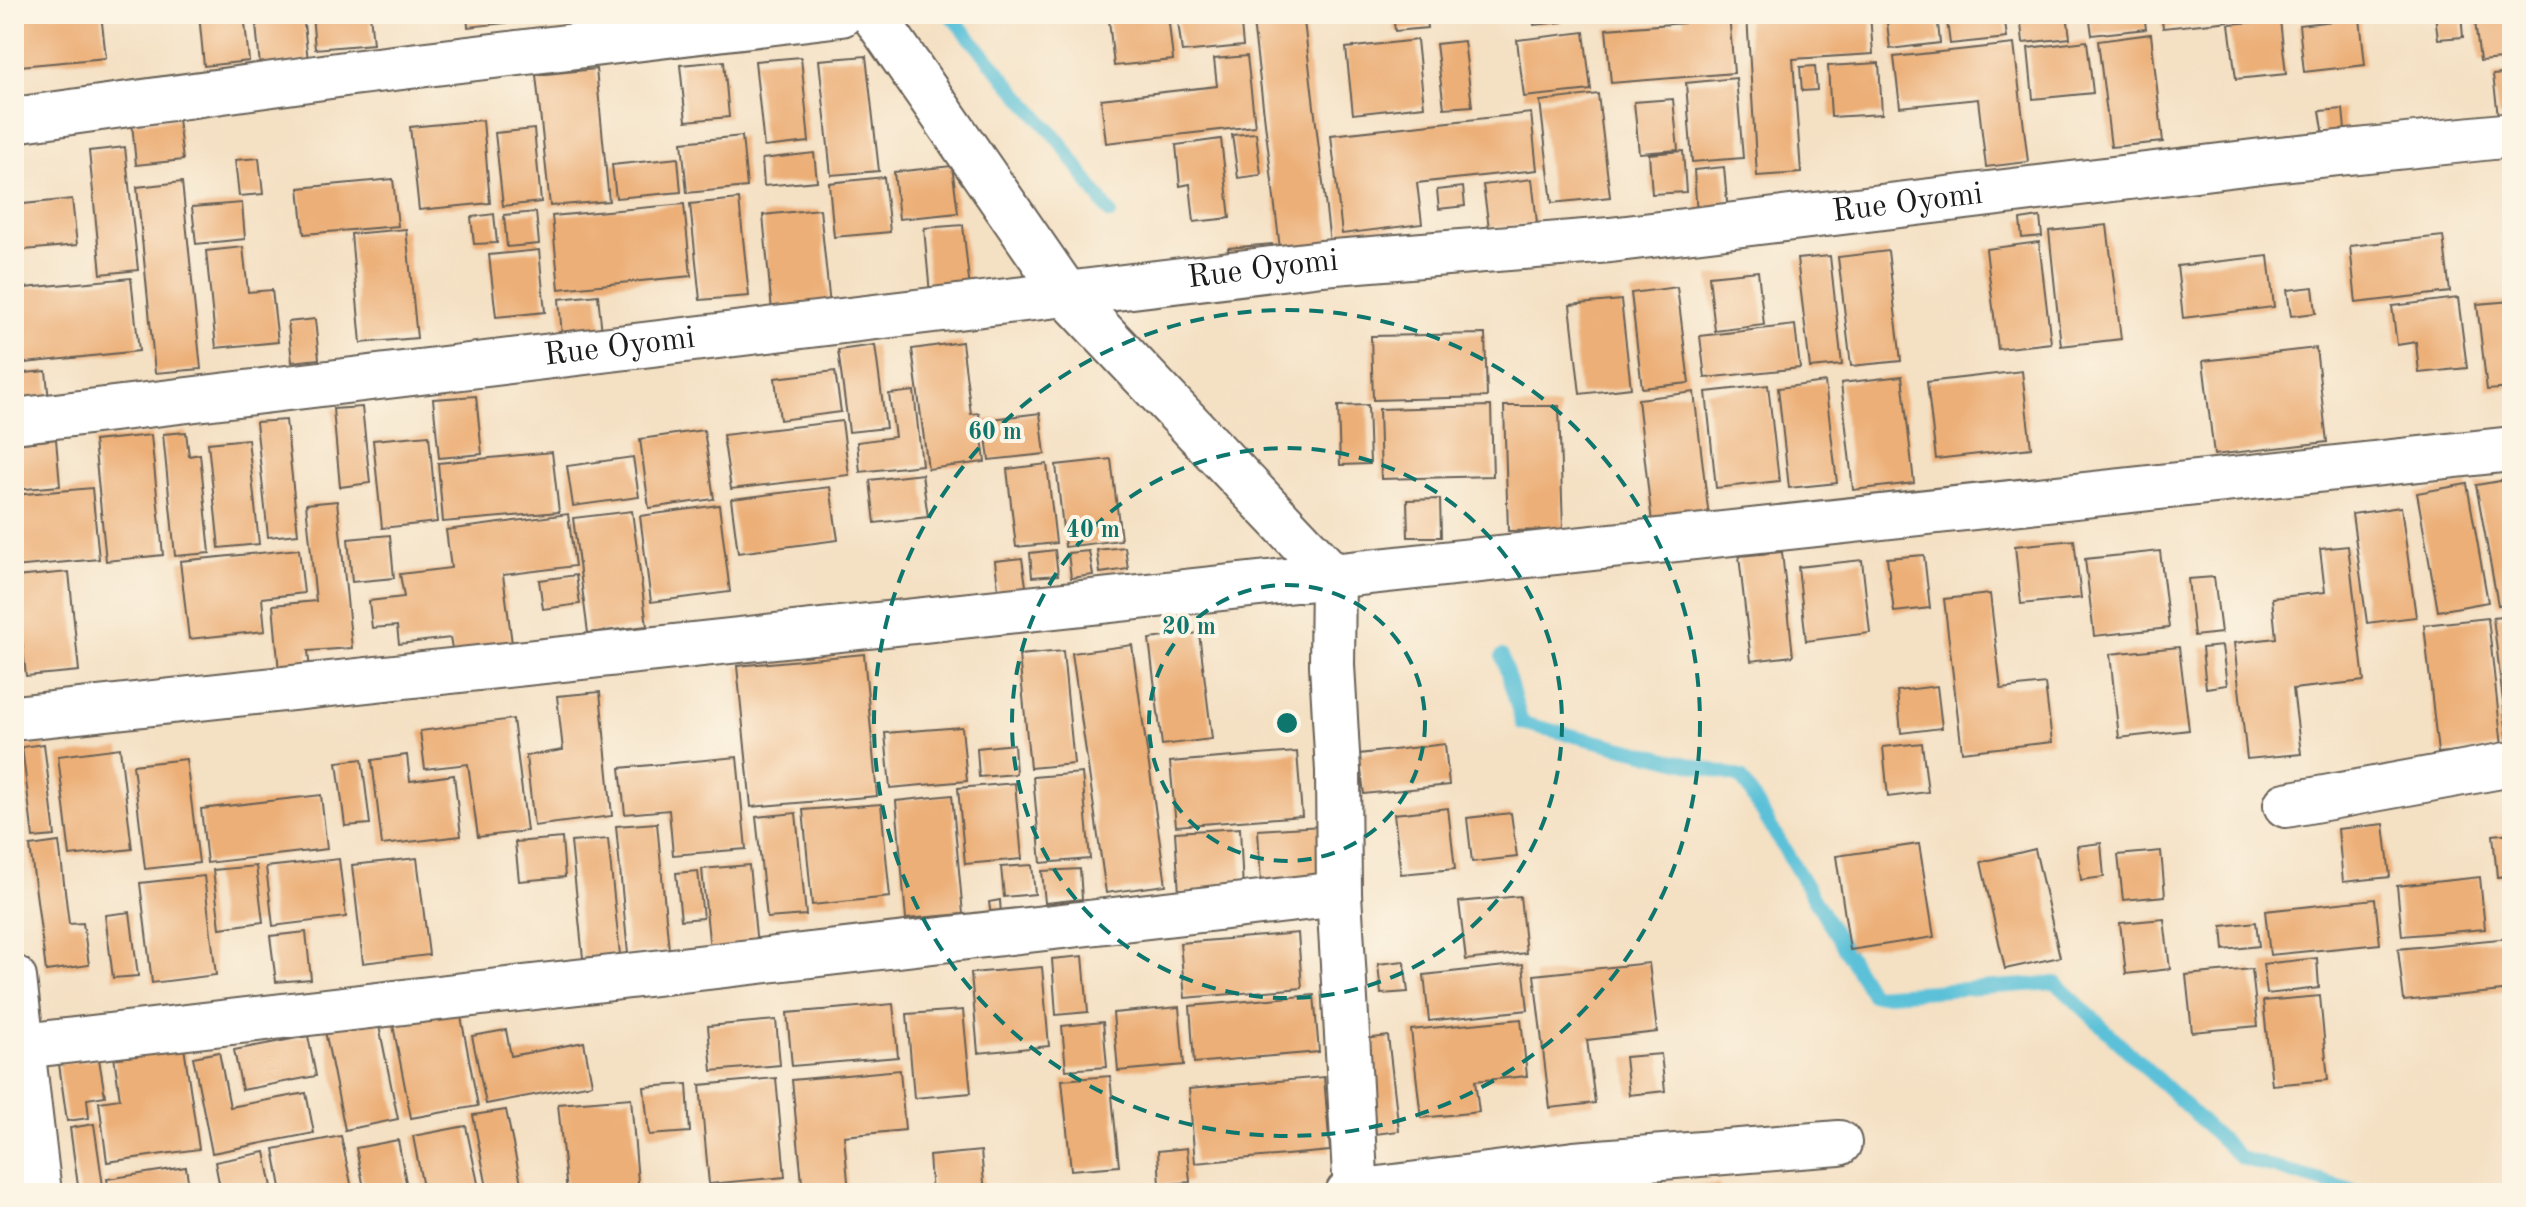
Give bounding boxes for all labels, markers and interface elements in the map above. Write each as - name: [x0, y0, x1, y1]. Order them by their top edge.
- street label: Rue Oyomi: [1830, 179, 1985, 229]
- street label: Rue Oyomi: [1186, 246, 1339, 295]
- street label: Rue Oyomi: [542, 323, 697, 373]
- text: 60 m: [968, 421, 1022, 445]
- text: 40 m: [1066, 519, 1120, 543]
- text: 20 m: [1162, 616, 1216, 640]
- centre of rings: [1273, 709, 1301, 737]

